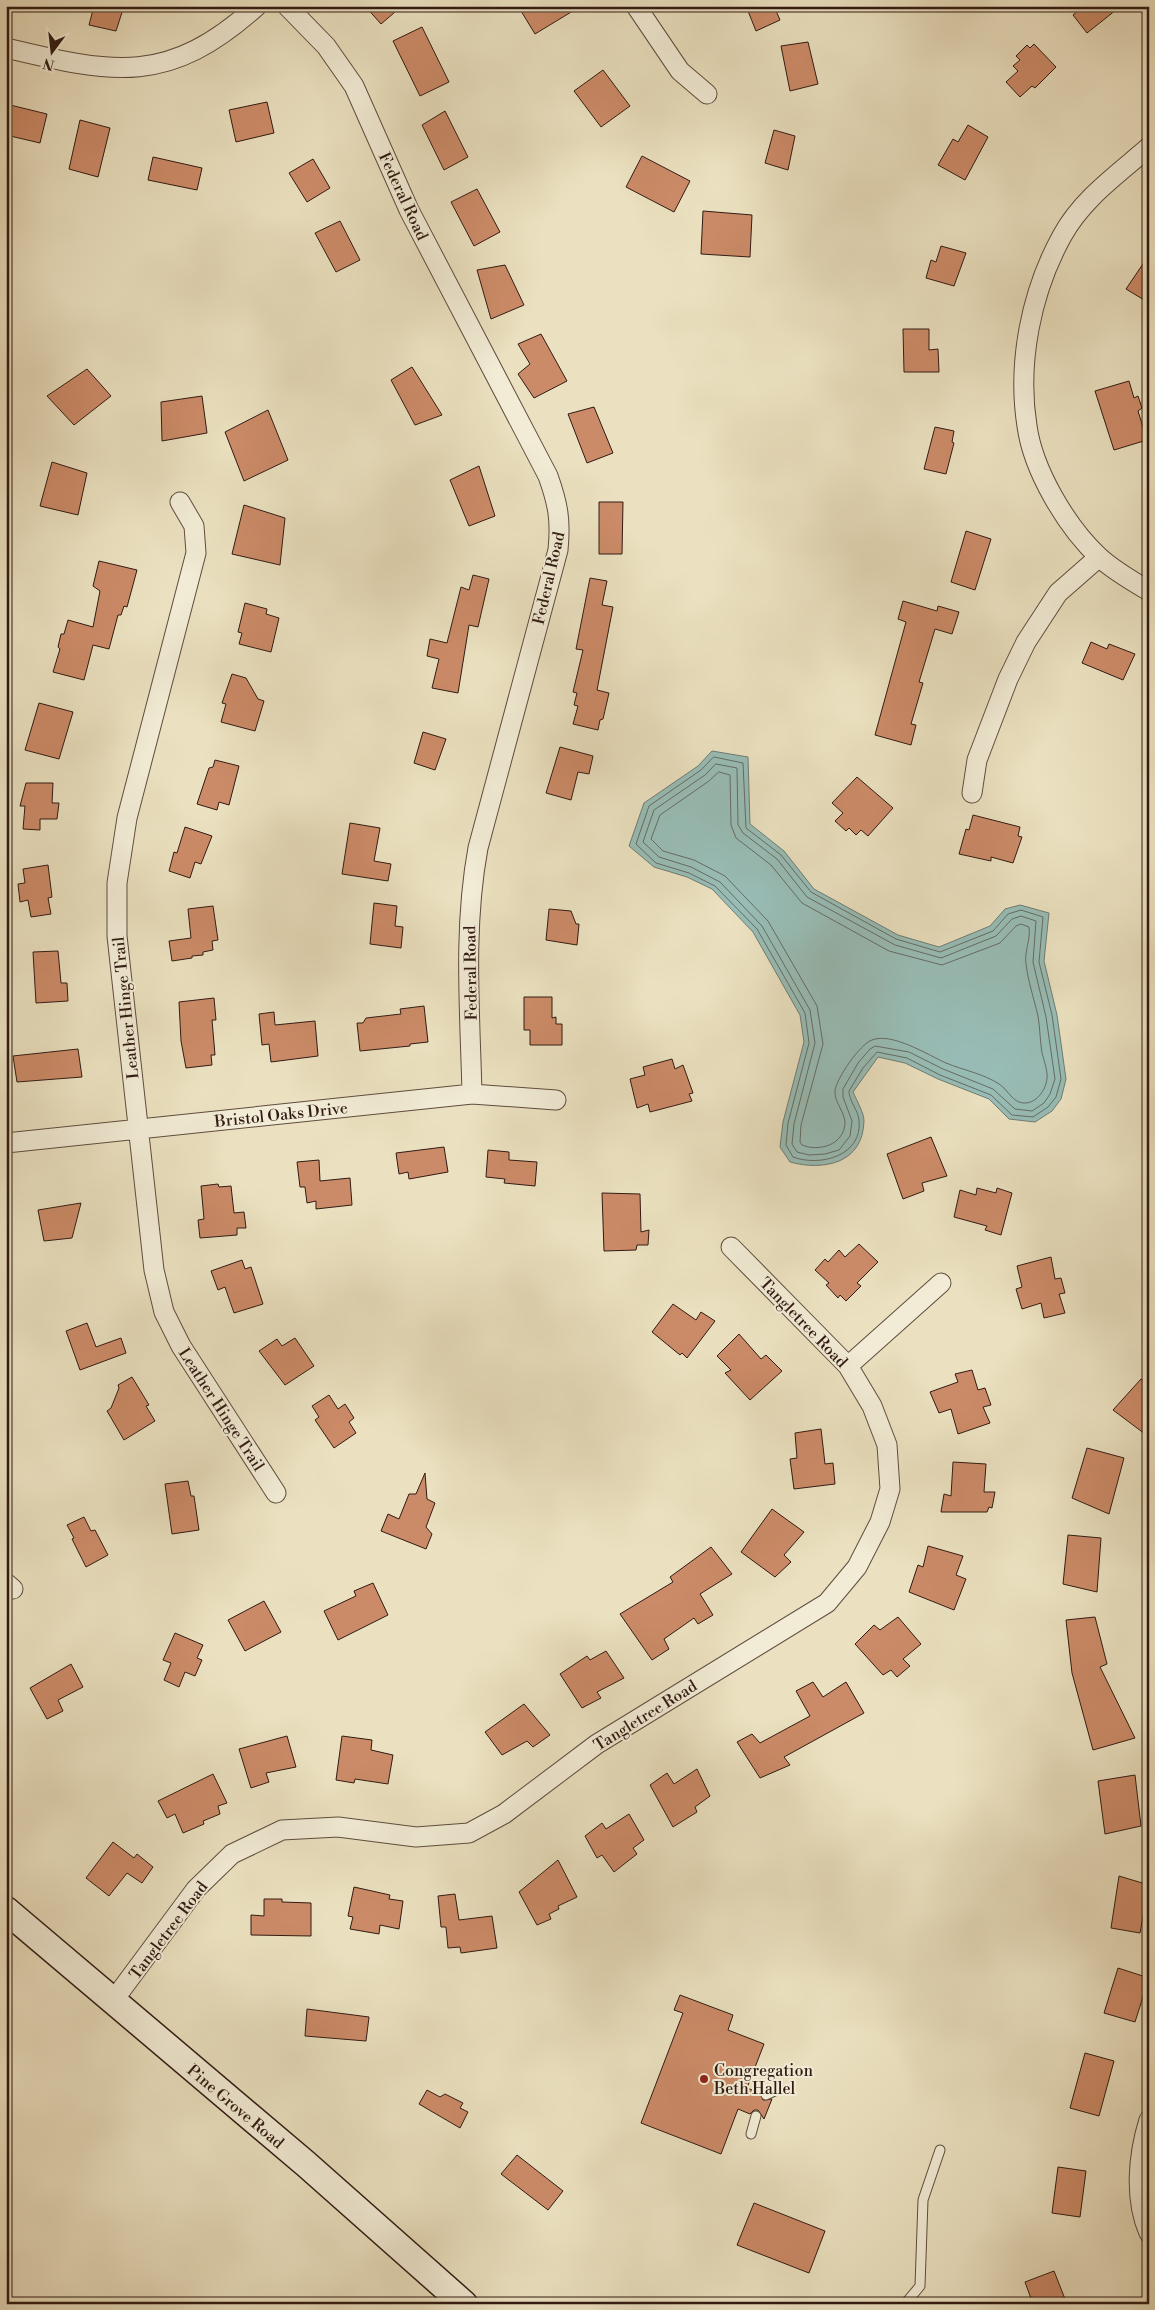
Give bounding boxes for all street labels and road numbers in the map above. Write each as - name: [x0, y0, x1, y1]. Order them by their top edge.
- street label: Federal Road: [374, 149, 432, 244]
- street label: Federal Road: [529, 530, 569, 627]
- street label: Federal Road: [460, 925, 482, 1021]
- street label: Leather Hinge Trail: [109, 935, 143, 1080]
- street label: Bristol Oaks Drive: [212, 1098, 349, 1132]
- street label: Tangletree Road: [755, 1273, 851, 1372]
- street label: Leather Hinge Trail: [174, 1344, 269, 1475]
- street label: Tangletree Road: [590, 1676, 701, 1756]
- street label: Tangletree Road: [125, 1877, 212, 1984]
- street label: Pine Grove Road: [183, 2060, 288, 2153]

